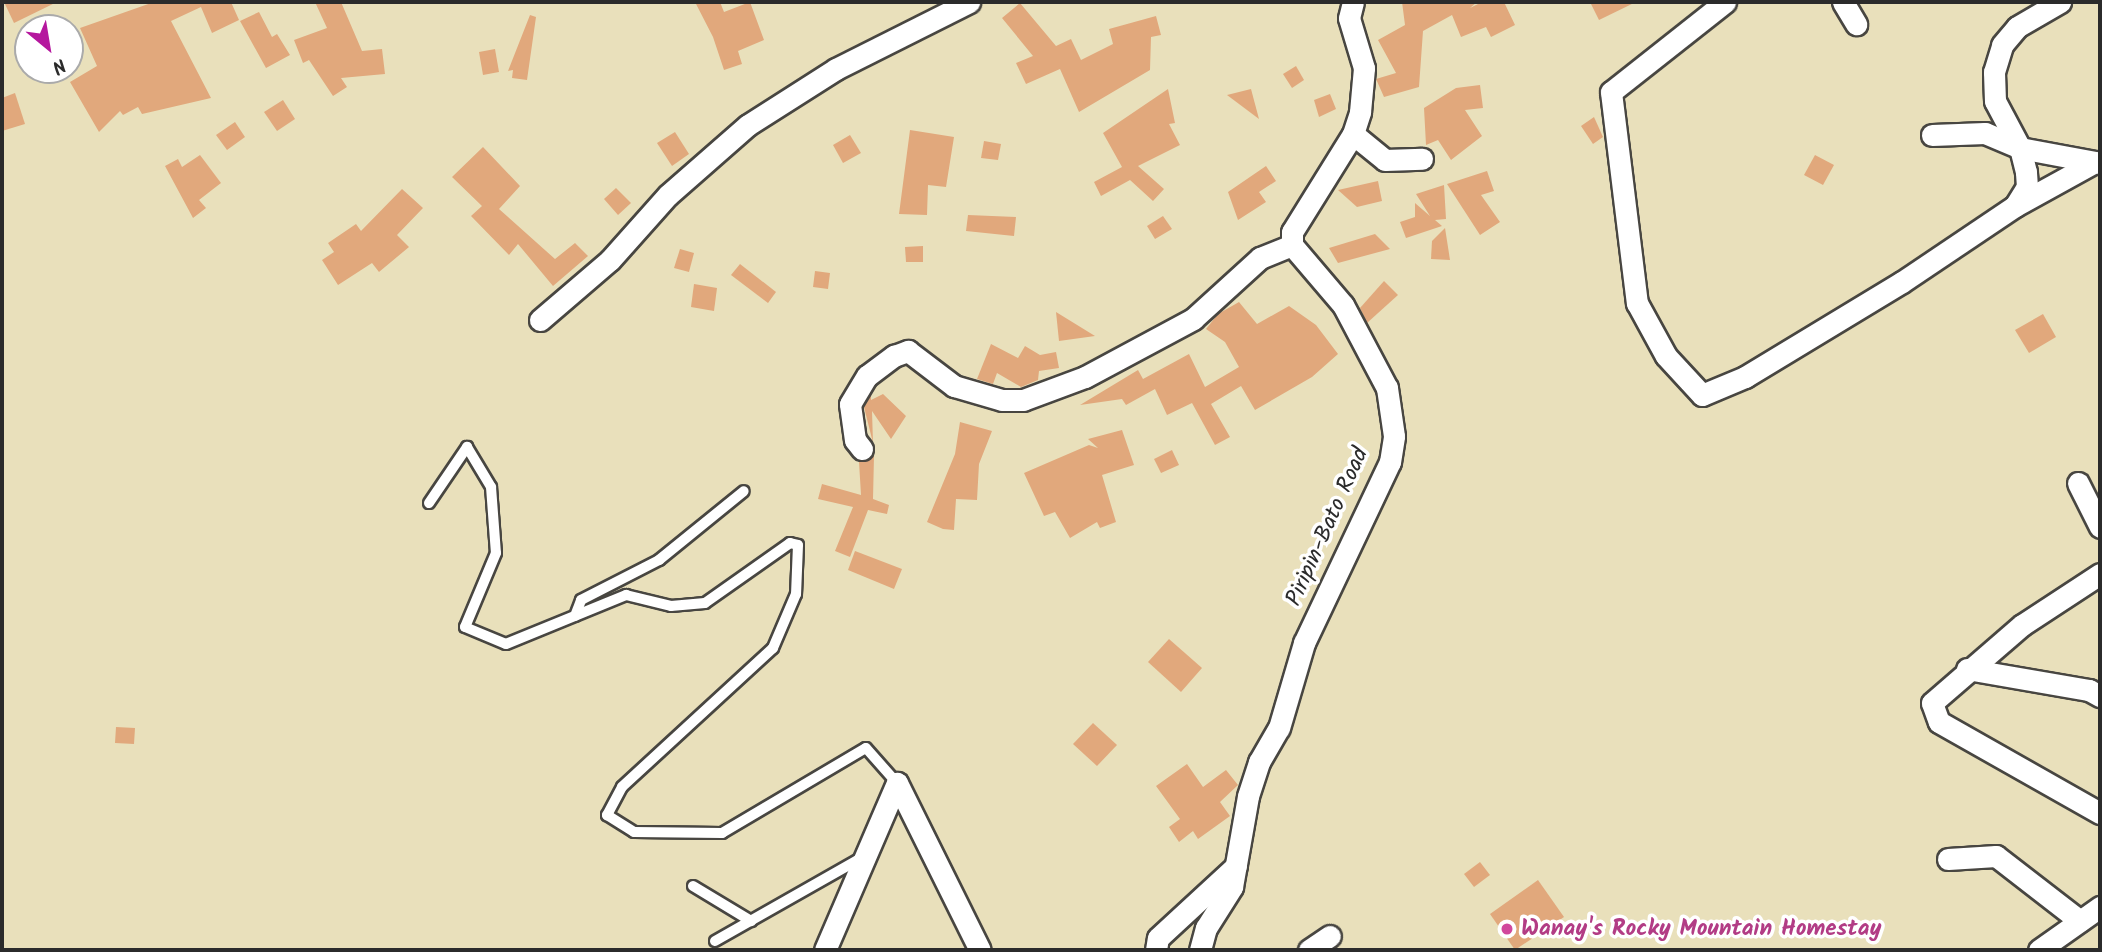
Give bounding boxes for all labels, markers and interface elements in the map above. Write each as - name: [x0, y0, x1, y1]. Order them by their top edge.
- north arrow: [14, 14, 84, 84]
- text: N: [46, 49, 71, 81]
- street label: Piripin-Bato Road: [1281, 444, 1375, 610]
- place label: Wanay's Rocky Mountain Homestay: [1521, 915, 1881, 943]
- marker: Wanay's Rocky Mountain Homestay: [1499, 921, 1515, 937]

